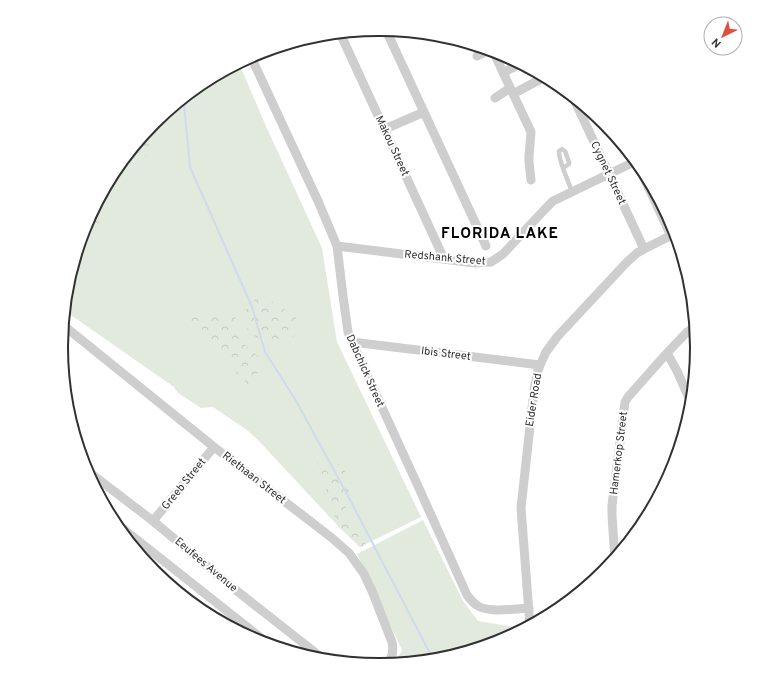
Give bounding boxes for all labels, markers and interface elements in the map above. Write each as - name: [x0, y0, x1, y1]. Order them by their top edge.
- north arrow: [703, 16, 743, 56]
- text: N: [709, 35, 725, 50]
- street label: Makou Street: [372, 114, 412, 178]
- street label: Cygnet Street: [587, 139, 629, 207]
- district label: FLORIDA LAKE: [441, 225, 559, 244]
- street label: Redshank Street: [404, 247, 486, 269]
- street label: Dabchick Street: [343, 332, 387, 410]
- street label: Ibis Street: [420, 344, 472, 364]
- street label: Eider Road: [523, 372, 545, 428]
- street label: Hamerkop Street: [607, 411, 631, 495]
- street label: Riethaan Street: [219, 449, 289, 507]
- street label: Greeb Street: [159, 455, 209, 513]
- street label: Eeufees Avenue: [172, 535, 240, 595]

